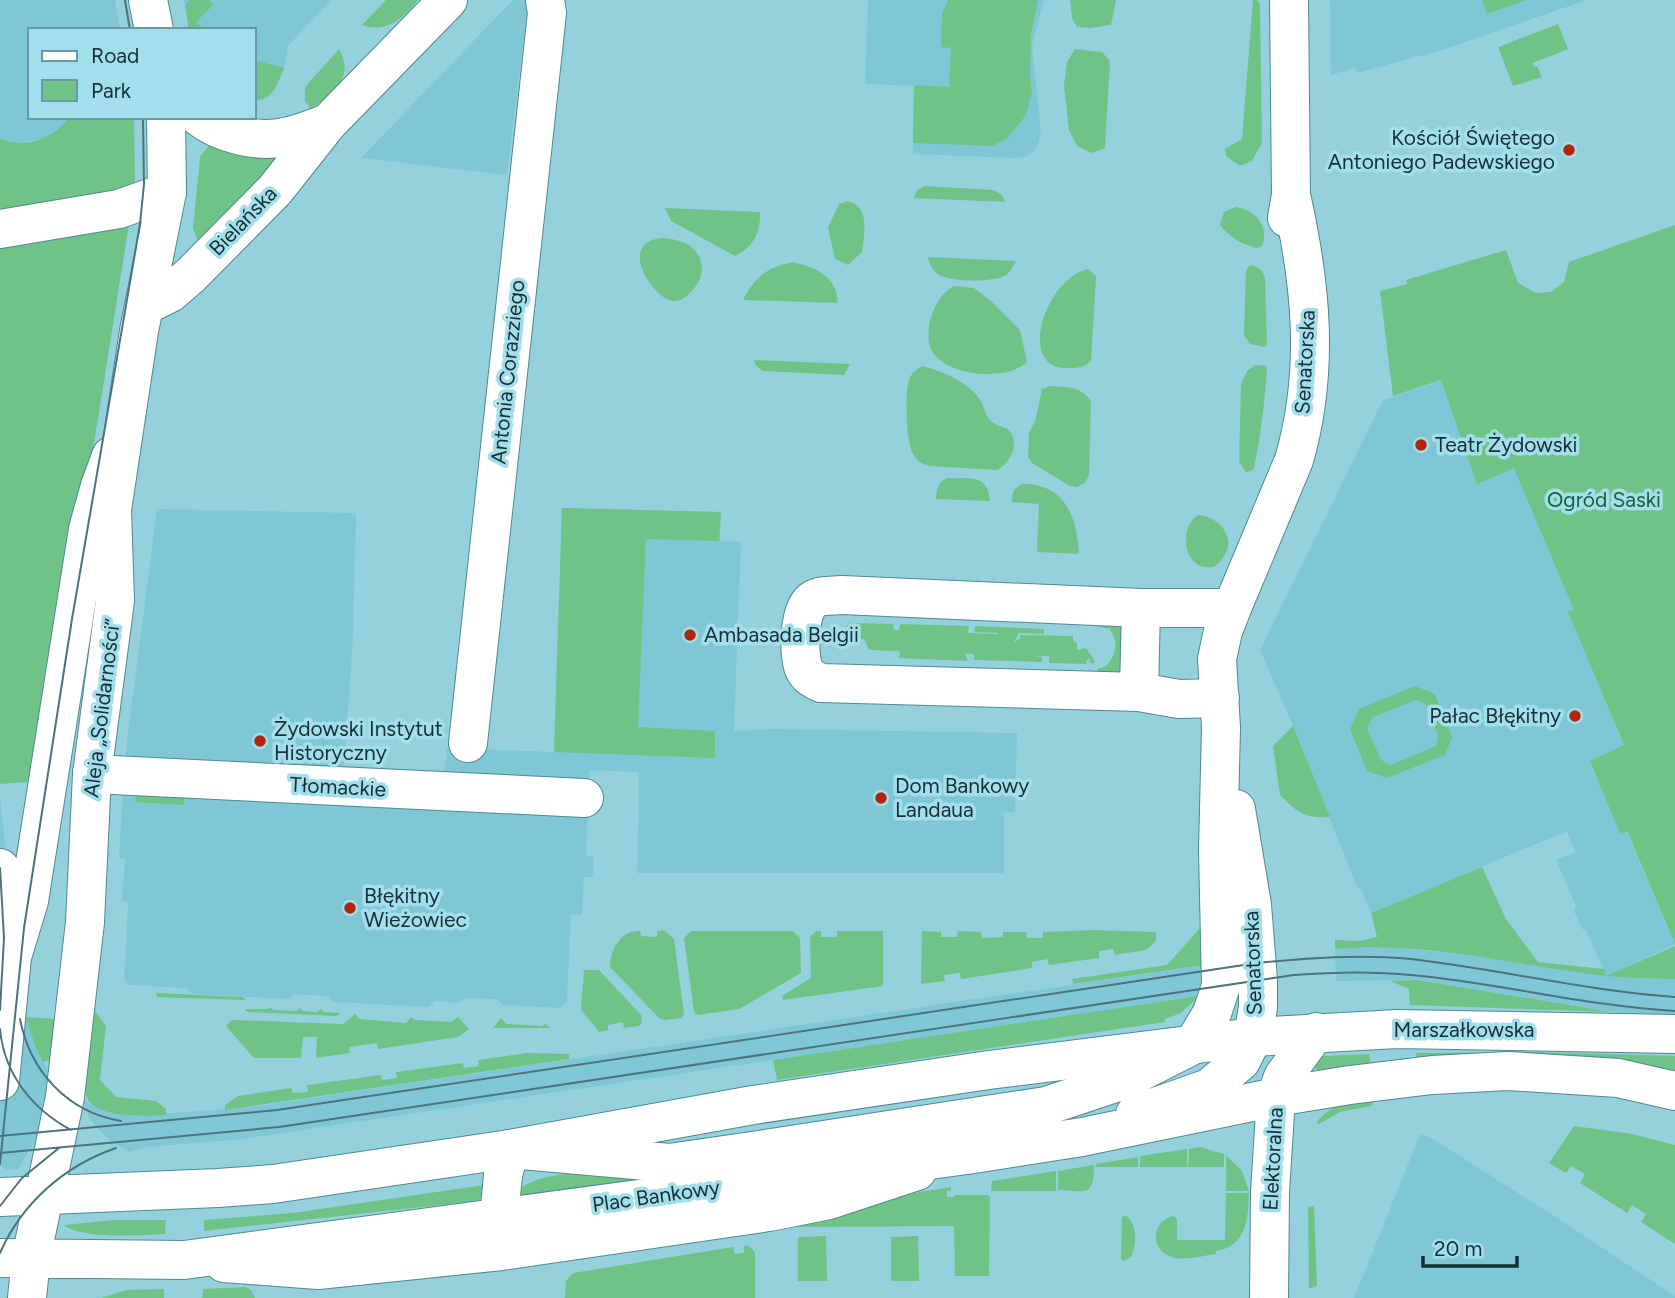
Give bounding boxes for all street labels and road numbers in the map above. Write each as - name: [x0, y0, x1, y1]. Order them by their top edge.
- street label: Bielańska: [204, 181, 282, 261]
- street label: Antonia Corazziego: [485, 279, 530, 465]
- street label: Senatorska: [1289, 309, 1320, 415]
- street label: Aleja „Solidarności”: [78, 617, 125, 799]
- street label: Tłomackie: [289, 772, 387, 802]
- street label: Senatorska: [1238, 910, 1267, 1016]
- street label: Marszałkowska: [1393, 1017, 1535, 1042]
- street label: Elektoralna: [1257, 1107, 1288, 1211]
- street label: Plac Bankowy: [590, 1174, 721, 1217]

